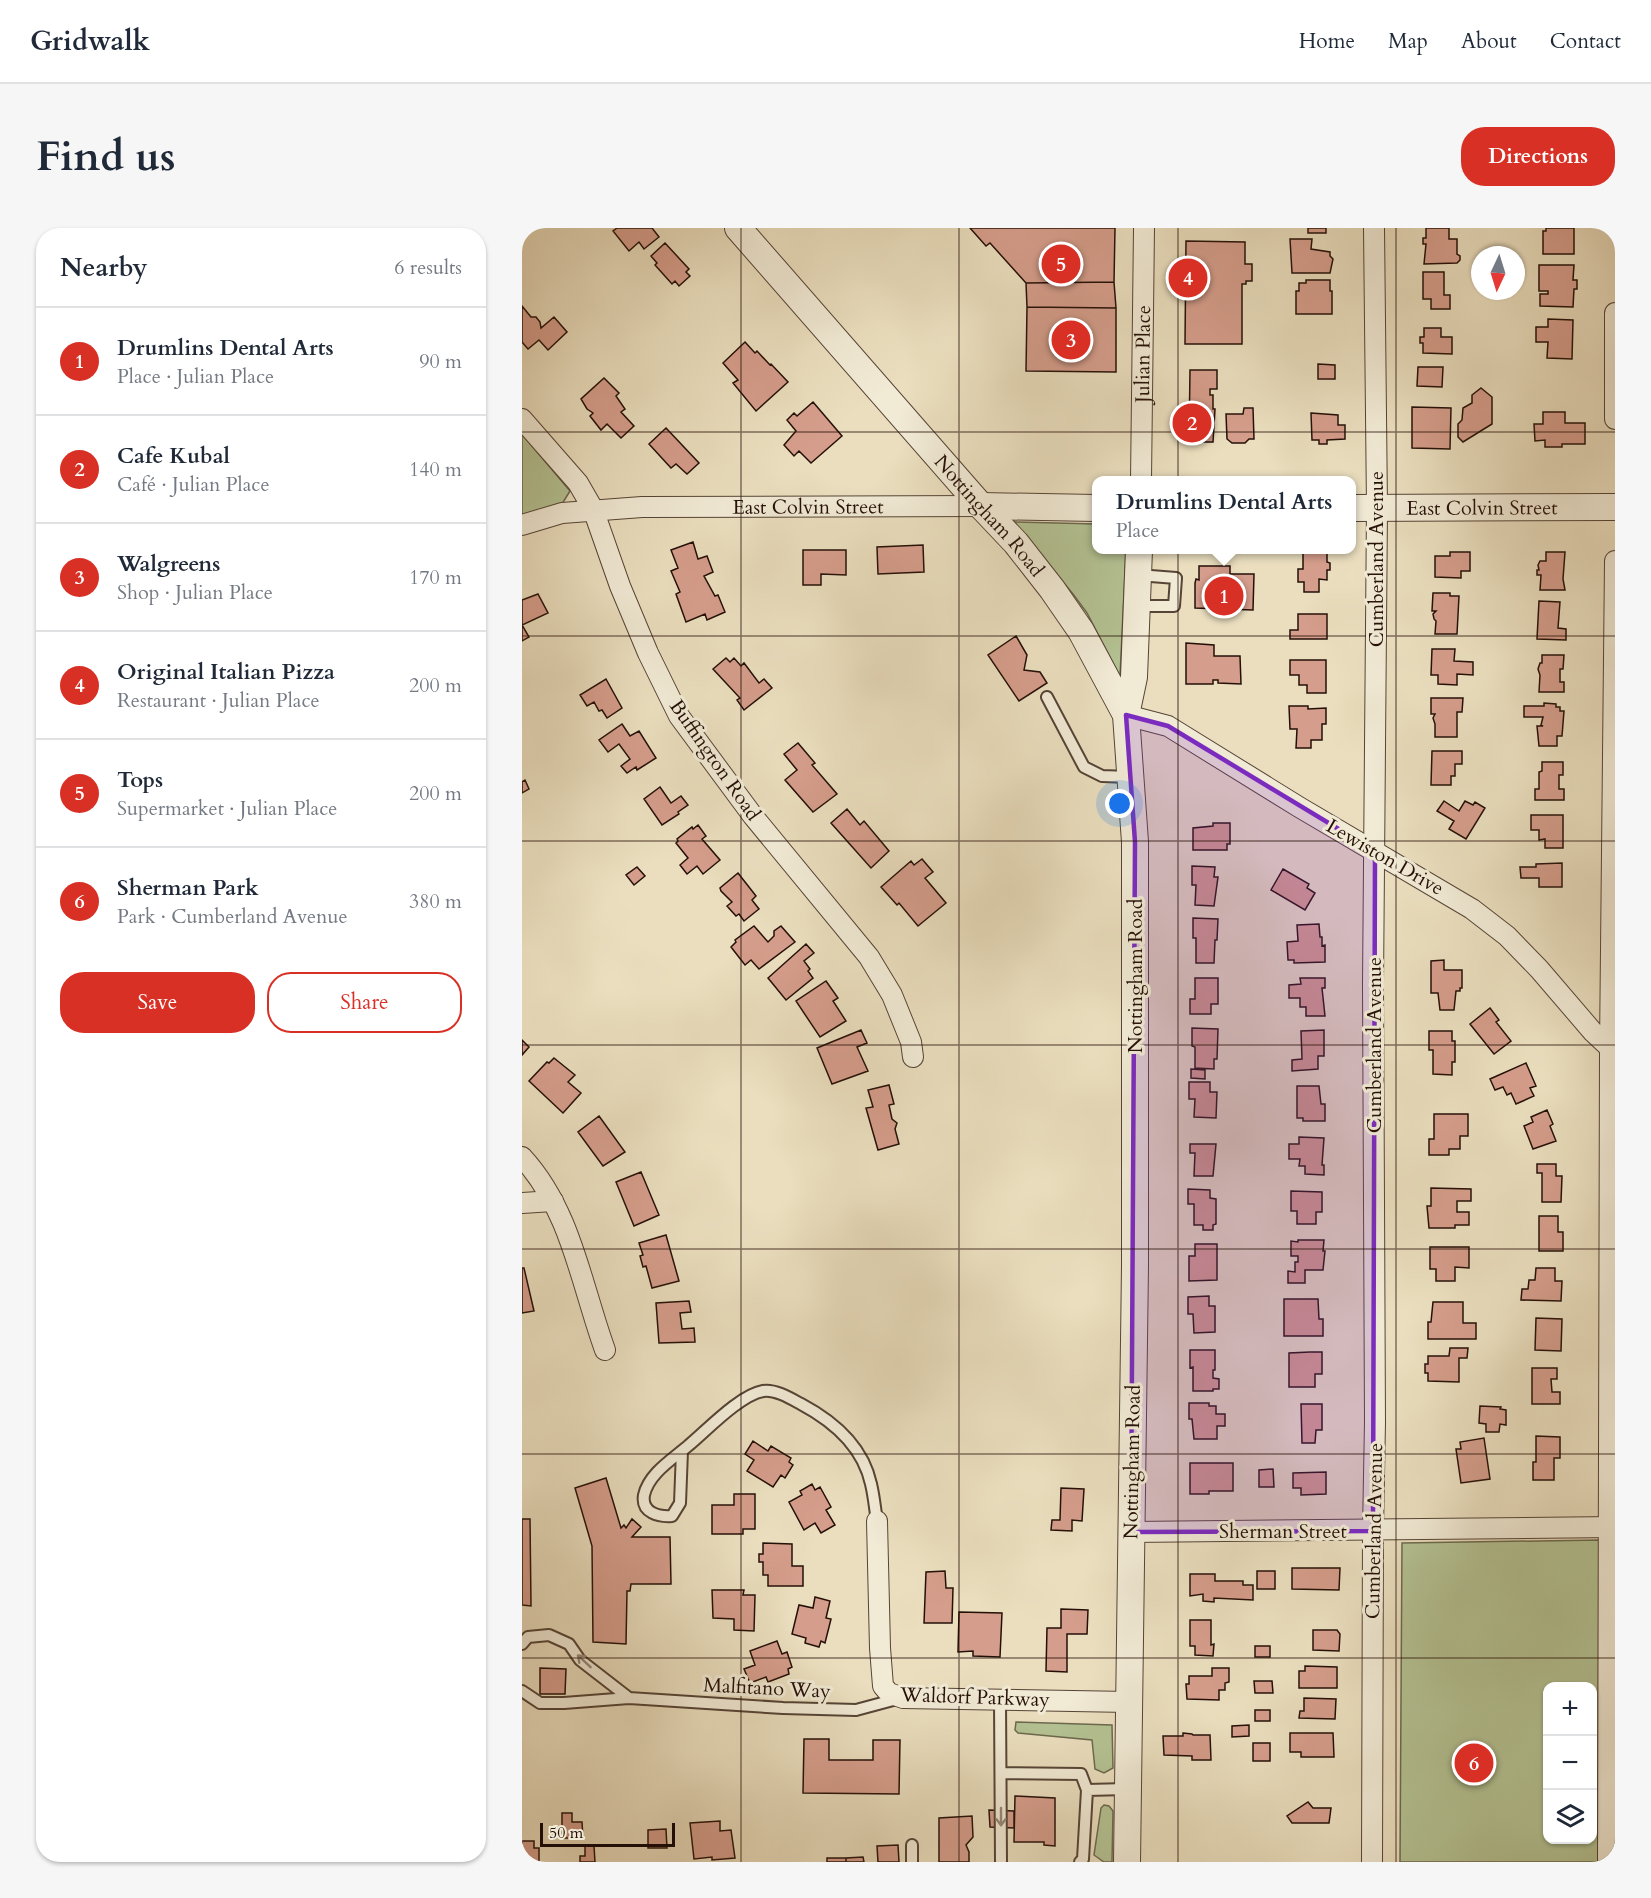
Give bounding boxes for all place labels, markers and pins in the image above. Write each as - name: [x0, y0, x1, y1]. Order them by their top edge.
- pin: 5: [1042, 242, 1080, 286]
- pin: 4: [1168, 256, 1208, 300]
- pin: 3: [1052, 318, 1090, 362]
- pin: 2: [1172, 400, 1212, 446]
- pin: 1: [1204, 574, 1244, 619]
- pin: 6: [1454, 1740, 1494, 1786]

